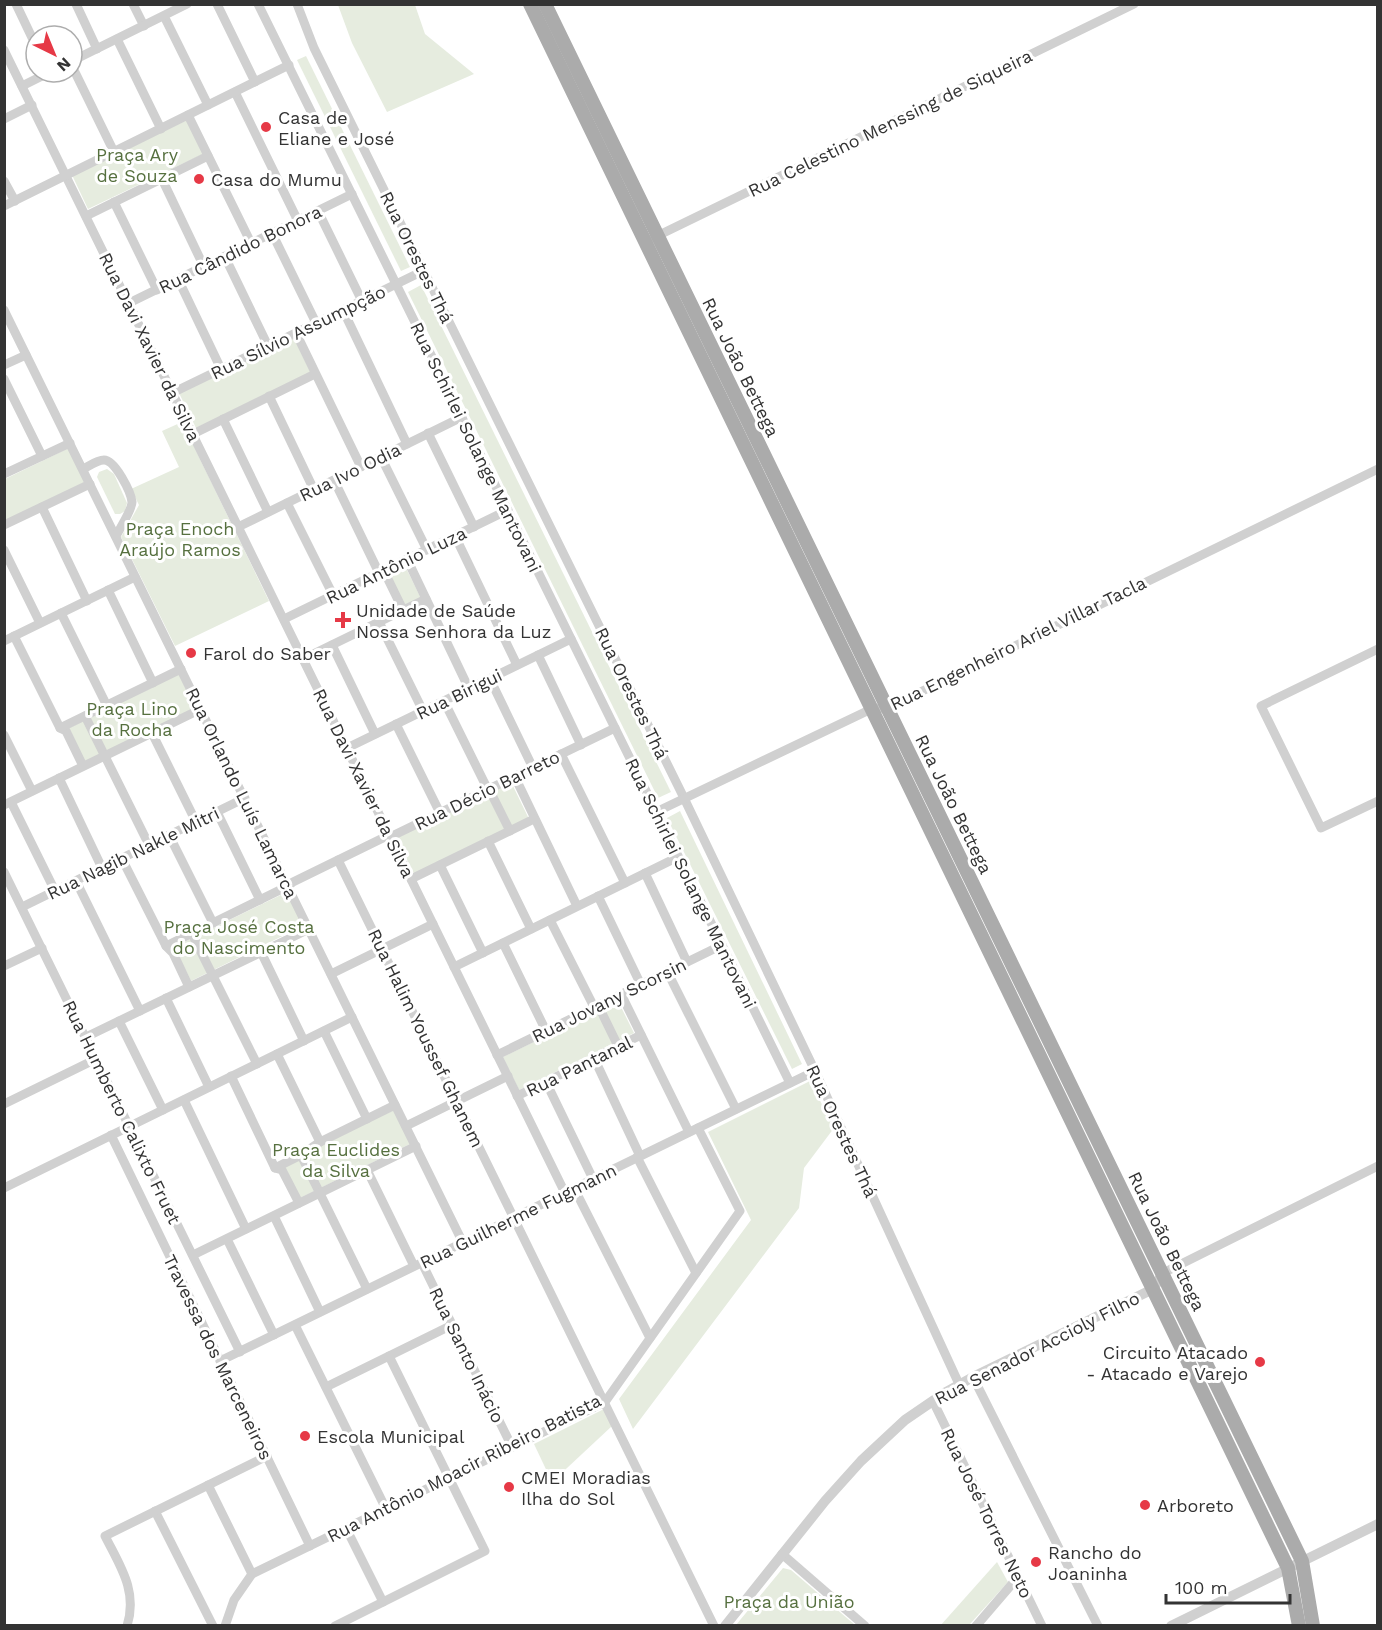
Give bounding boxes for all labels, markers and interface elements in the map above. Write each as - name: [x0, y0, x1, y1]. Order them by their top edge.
- north arrow: [24, 24, 84, 84]
- street label: Rua Celestino Menssing de Siqueira: [744, 45, 1036, 201]
- text: N: [53, 54, 75, 76]
- place label: Casa de Eliane e José: [278, 107, 394, 149]
- marker: Casa de Eliane e José: [259, 120, 273, 134]
- park label: Praça Ary de Souza: [96, 144, 179, 186]
- place label: Casa do Mumu: [211, 169, 342, 190]
- marker: Casa do Mumu: [192, 172, 206, 186]
- street label: Rua Orestes Thá: [376, 188, 458, 326]
- street label: Rua Cândido Bonora: [155, 200, 325, 298]
- street label: Rua Davi Xavier da Silva: [95, 249, 205, 445]
- street label: Rua Sílvio Assumpção: [207, 280, 389, 384]
- street label: Rua João Bettega: [698, 294, 784, 440]
- street label: Rua Schirlei Solange Mantovani: [406, 318, 546, 576]
- street label: Rua Ivo Odia: [296, 438, 404, 506]
- park label: Praça Enoch Araújo Ramos: [119, 518, 241, 560]
- street label: Rua Antônio Luza: [322, 522, 470, 608]
- street label: Rua Engenheiro Ariel Villar Tacla: [887, 572, 1149, 714]
- place label: Unidade de Saúde Nossa Senhora da Luz: [356, 600, 551, 642]
- marker: Unidade de Saúde Nossa Senhora da Luz: [334, 611, 352, 629]
- street label: Rua Orestes Thá: [591, 624, 673, 762]
- place label: Farol do Saber: [203, 643, 331, 664]
- marker: Farol do Saber: [184, 646, 198, 660]
- street label: Rua Birigui: [413, 664, 505, 724]
- street label: Rua Orlando Luís Lamarca: [182, 684, 302, 902]
- street label: Rua Davi Xavier da Silva: [309, 685, 419, 881]
- park label: Praça Lino da Rocha: [86, 698, 178, 740]
- street label: Rua João Bettega: [911, 731, 997, 877]
- street label: Rua Décio Barreto: [411, 746, 563, 834]
- street label: Rua Schirlei Solange Mantovani: [621, 754, 761, 1012]
- street label: Rua Nagib Nakle Mitri: [43, 802, 223, 904]
- park label: Praça José Costa do Nascimento: [163, 916, 315, 958]
- street label: Rua Halim Youssef Ghanem: [364, 925, 488, 1151]
- street label: Rua Jovany Scorsin: [528, 953, 690, 1047]
- street label: Rua Humberto Calixto Fruet: [59, 997, 186, 1228]
- street label: Rua Pantanal: [522, 1031, 636, 1101]
- street label: Rua Orestes Thá: [802, 1061, 882, 1201]
- park label: Praça Euclides da Silva: [272, 1139, 400, 1181]
- street label: Rua Guilherme Fugmann: [416, 1159, 620, 1273]
- street label: Rua João Bettega: [1124, 1168, 1210, 1314]
- street label: Travessa dos Marceneiros: [159, 1251, 277, 1463]
- street label: Rua Santo Inácio: [425, 1284, 509, 1426]
- street label: Rua Senador Accioly Filho: [931, 1287, 1143, 1409]
- place label: Circuito Atacado - Atacado e Varejo: [1086, 1342, 1248, 1384]
- marker: Circuito Atacado - Atacado e Varejo: [1253, 1355, 1267, 1369]
- street label: Rua Antônio Moacir Ribeiro Batista: [324, 1390, 604, 1546]
- street label: Rua José Torres Neto: [937, 1425, 1037, 1601]
- place label: Escola Municipal: [317, 1426, 465, 1447]
- marker: Escola Municipal: [298, 1429, 312, 1443]
- place label: CMEI Moradias Ilha do Sol: [521, 1467, 651, 1509]
- marker: CMEI Moradias Ilha do Sol: [502, 1480, 516, 1494]
- place label: Arboreto: [1157, 1495, 1234, 1516]
- marker: Arboreto: [1138, 1498, 1152, 1512]
- place label: Rancho do Joaninha: [1048, 1542, 1142, 1584]
- marker: Rancho do Joaninha: [1029, 1555, 1043, 1569]
- scale bar: [1166, 1567, 1290, 1605]
- text: 100 m: [1175, 1577, 1228, 1598]
- park label: Praça da União: [723, 1591, 855, 1612]

